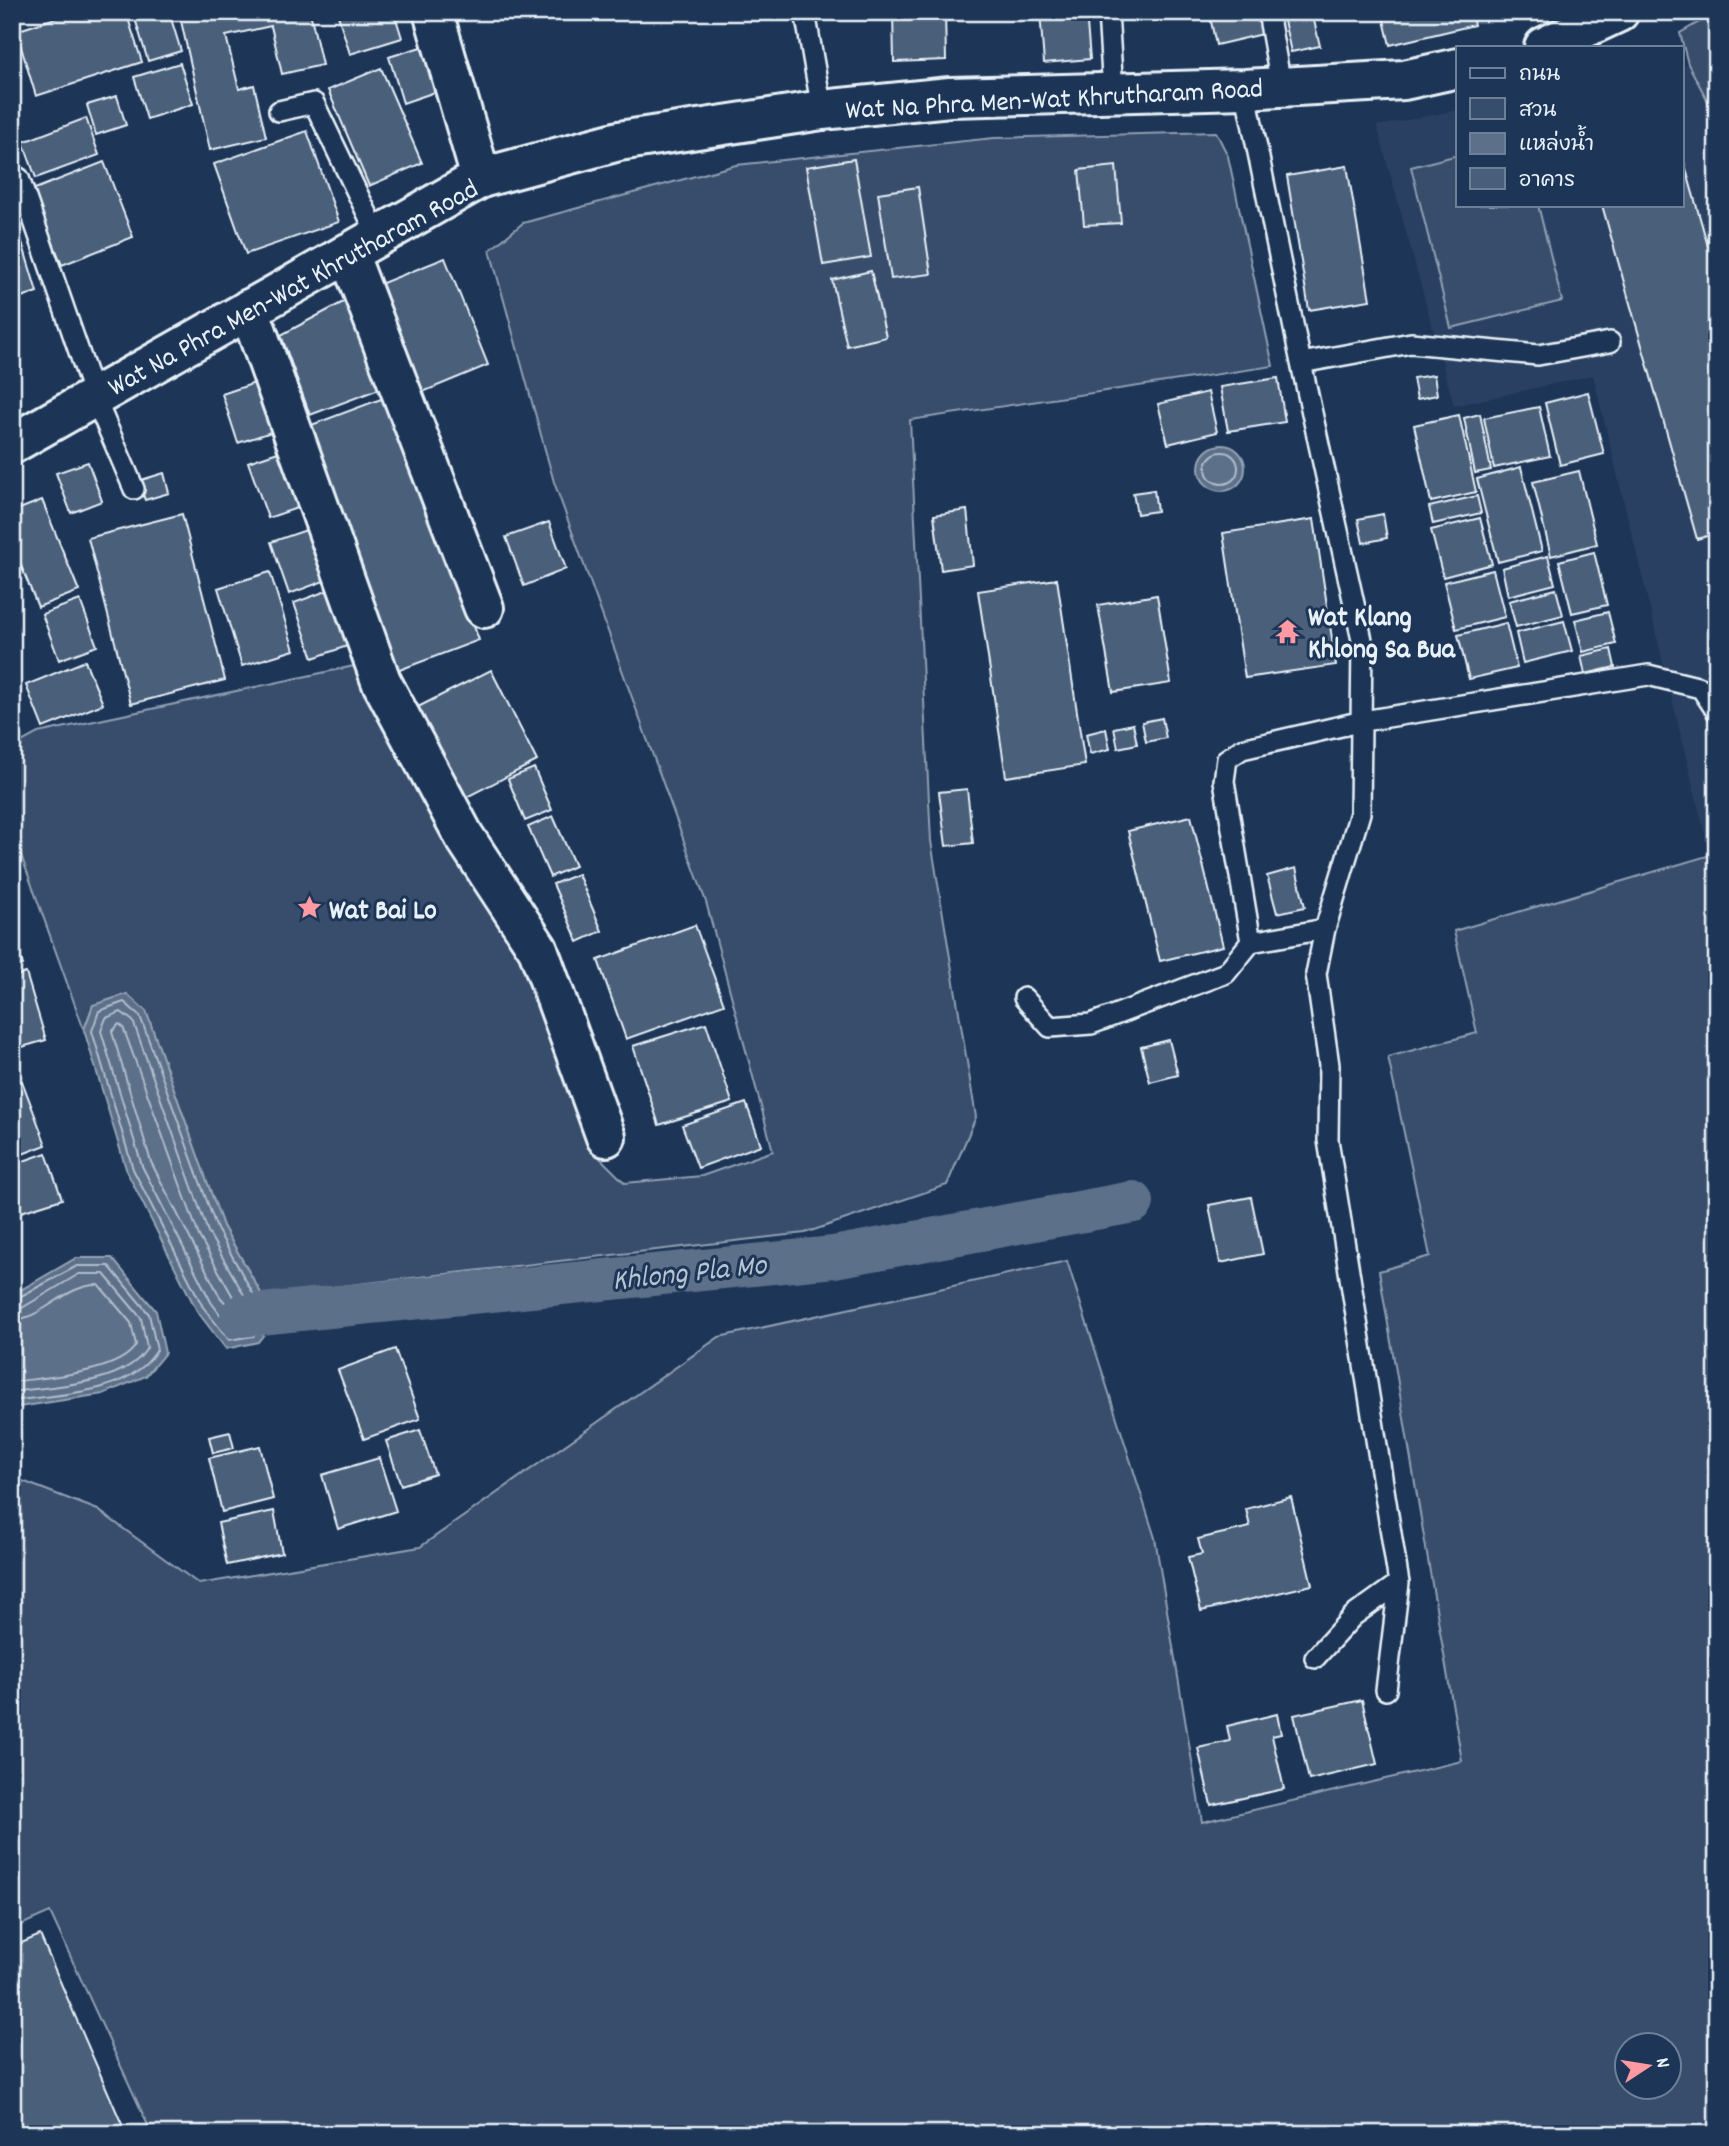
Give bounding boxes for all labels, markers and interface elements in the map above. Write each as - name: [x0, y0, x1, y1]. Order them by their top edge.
- legend: [1456, 46, 1684, 206]
- text: ถนน: [1519, 61, 1560, 91]
- street label: Wat Na Phra Men-Wat Khrutharam Road: [844, 71, 1264, 133]
- text: สวน: [1519, 97, 1556, 127]
- text: แหล่งน้ำ: [1519, 124, 1594, 161]
- text: อาคาร: [1519, 167, 1575, 197]
- street label: Wat Na Phra Men-Wat Khrutharam Road: [102, 172, 487, 409]
- place label: Wat Klang Khlong Sa Bua: [1308, 600, 1456, 672]
- temple icon: Wat Klang Khlong Sa Bua: [1274, 617, 1302, 645]
- place label: Wat Bai Lo: [329, 893, 437, 933]
- place icon: Wat Bai Lo: [295, 894, 323, 922]
- water label: Khlong Pla Mo: [610, 1246, 770, 1305]
- north arrow: [1614, 2030, 1684, 2100]
- text: N: [1647, 2056, 1675, 2071]

